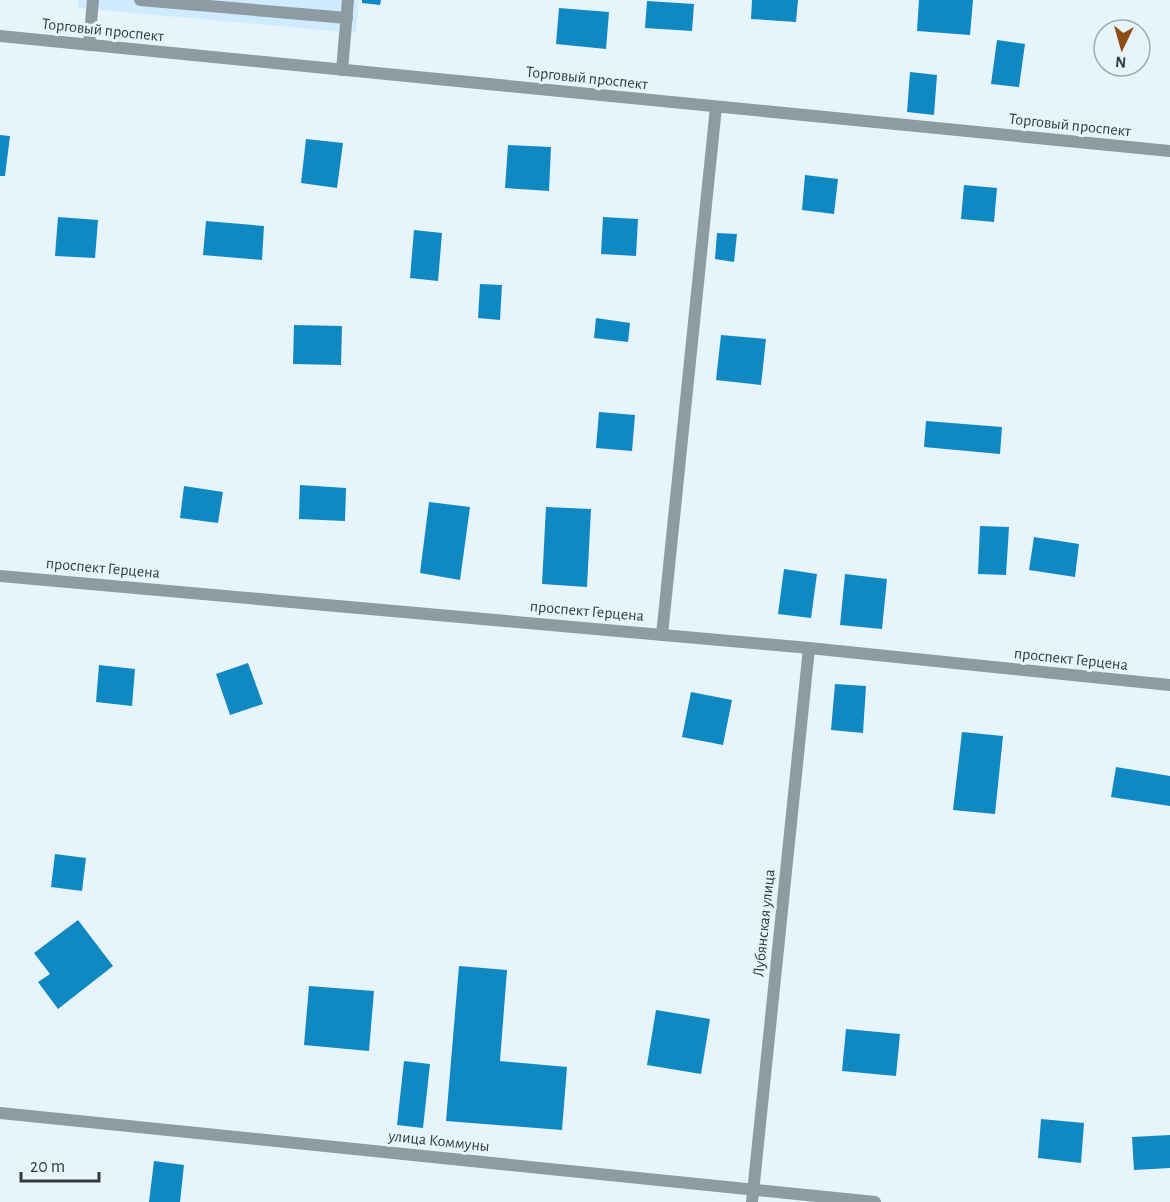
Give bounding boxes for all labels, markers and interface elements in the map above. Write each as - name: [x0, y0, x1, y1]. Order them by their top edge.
- street label: Торговый проспект: [41, 16, 165, 44]
- north arrow: [1092, 18, 1152, 78]
- text: N: [1115, 53, 1127, 70]
- street label: Торговый проспект: [525, 64, 649, 92]
- street label: Торговый проспект: [1008, 111, 1132, 139]
- street label: проспект Герцена: [45, 555, 161, 581]
- street label: проспект Герцена: [529, 598, 645, 624]
- street label: проспект Герцена: [1013, 645, 1129, 673]
- street label: Лубянская улица: [750, 868, 779, 978]
- street label: улица Коммуны: [386, 1128, 490, 1155]
- scale bar: [21, 1145, 99, 1183]
- text: 20 m: [30, 1158, 65, 1176]

